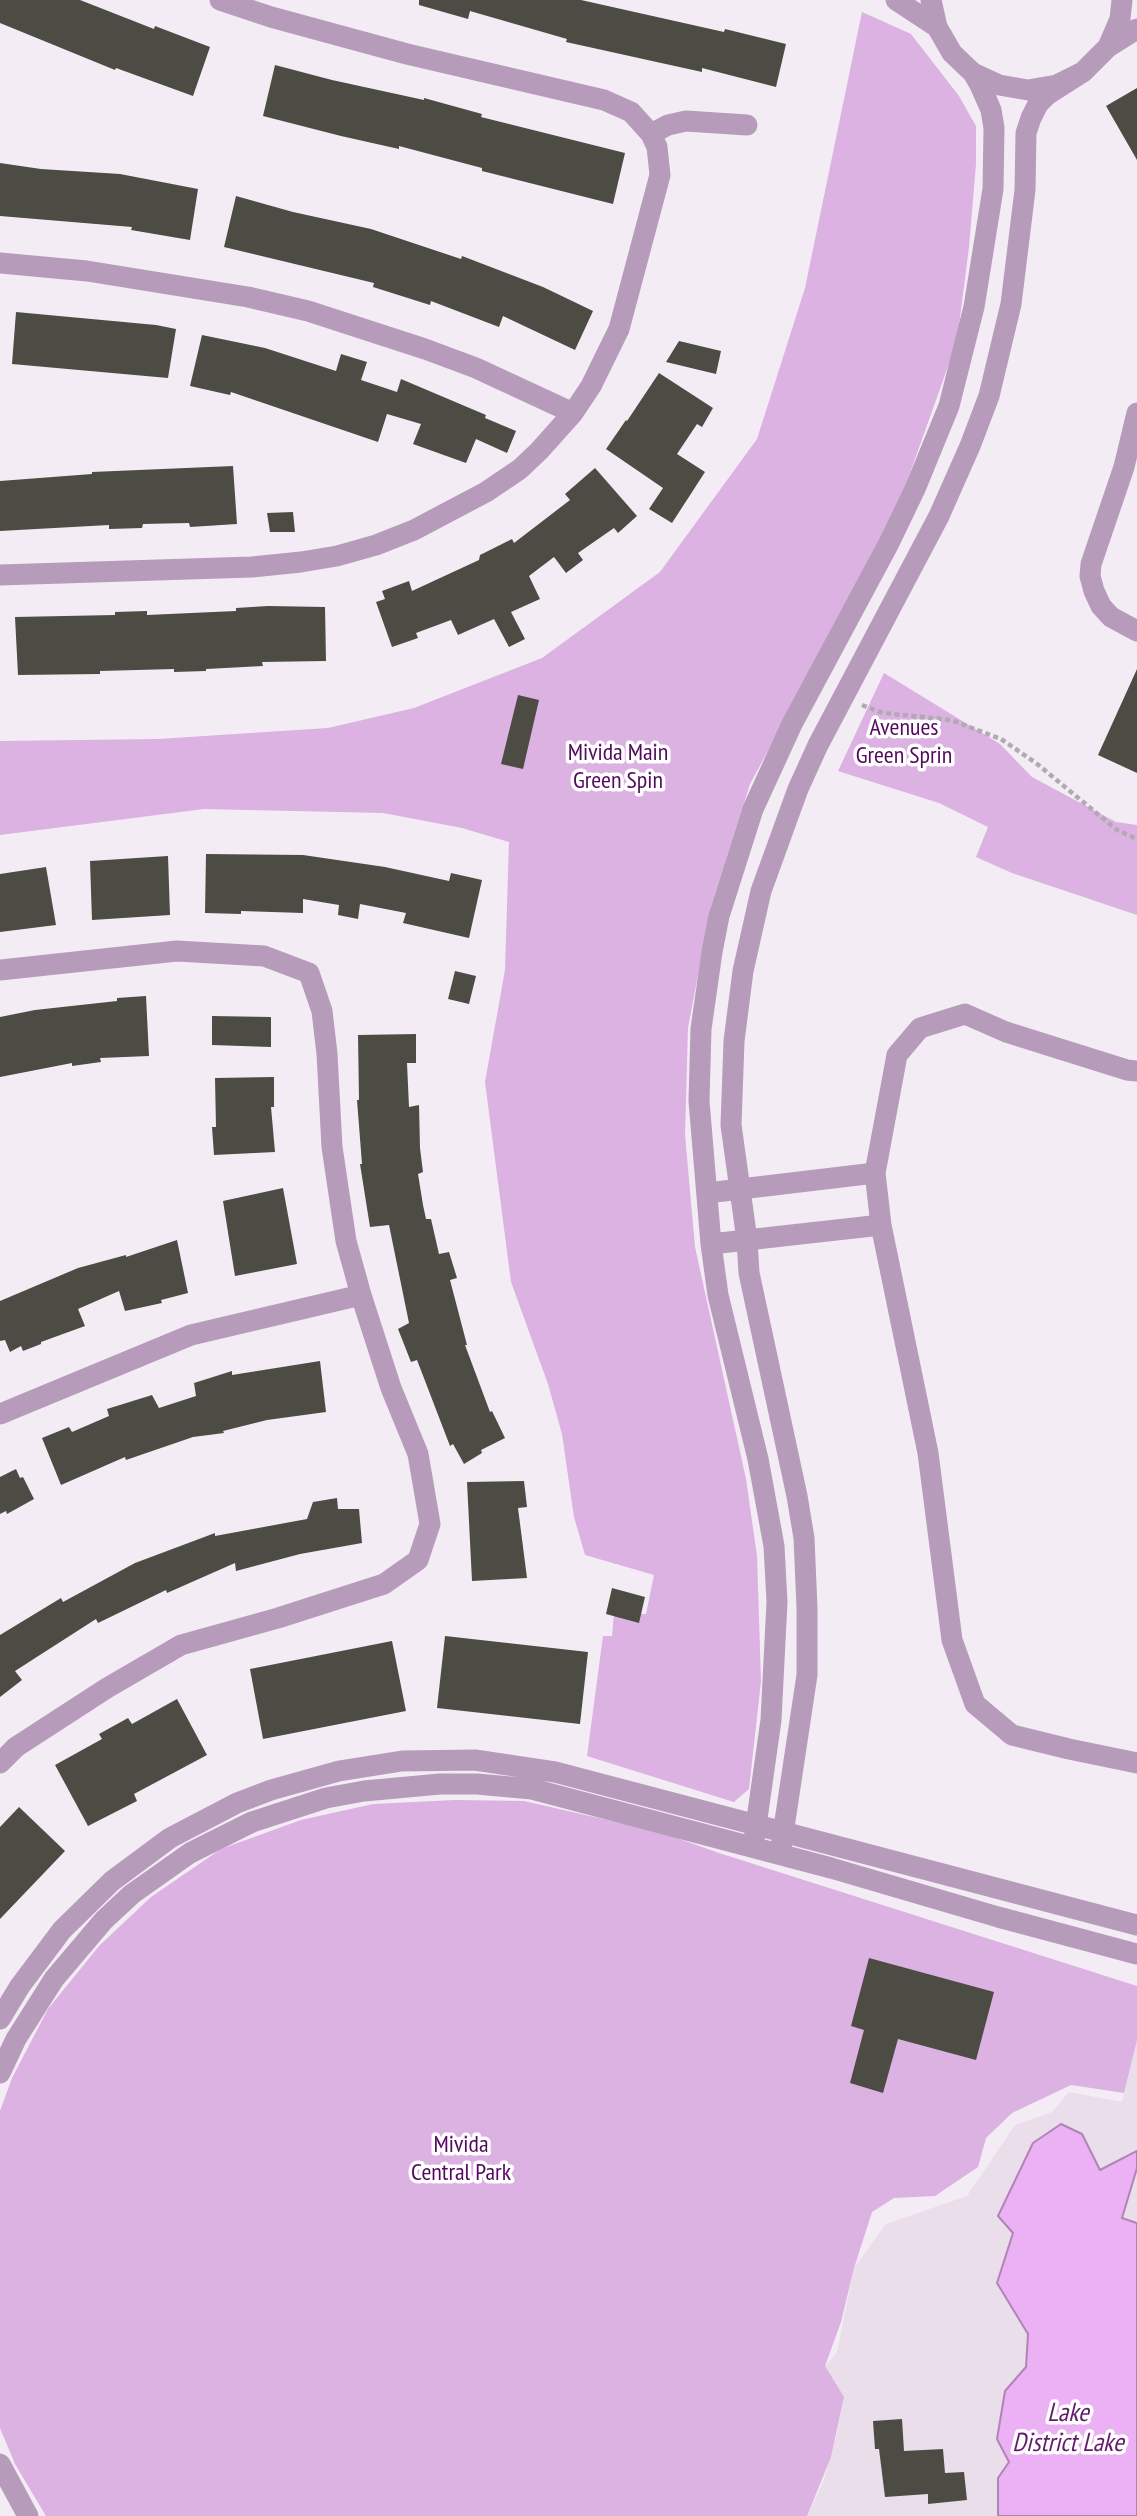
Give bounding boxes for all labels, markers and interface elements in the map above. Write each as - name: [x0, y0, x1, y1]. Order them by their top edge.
- park label: Avenues Green Sprin: [856, 714, 952, 770]
- park label: Mivida Main Green Spin: [568, 739, 668, 795]
- park label: Mivida Central Park: [411, 2131, 511, 2187]
- water label: Lake District Lake: [1012, 2398, 1124, 2460]

